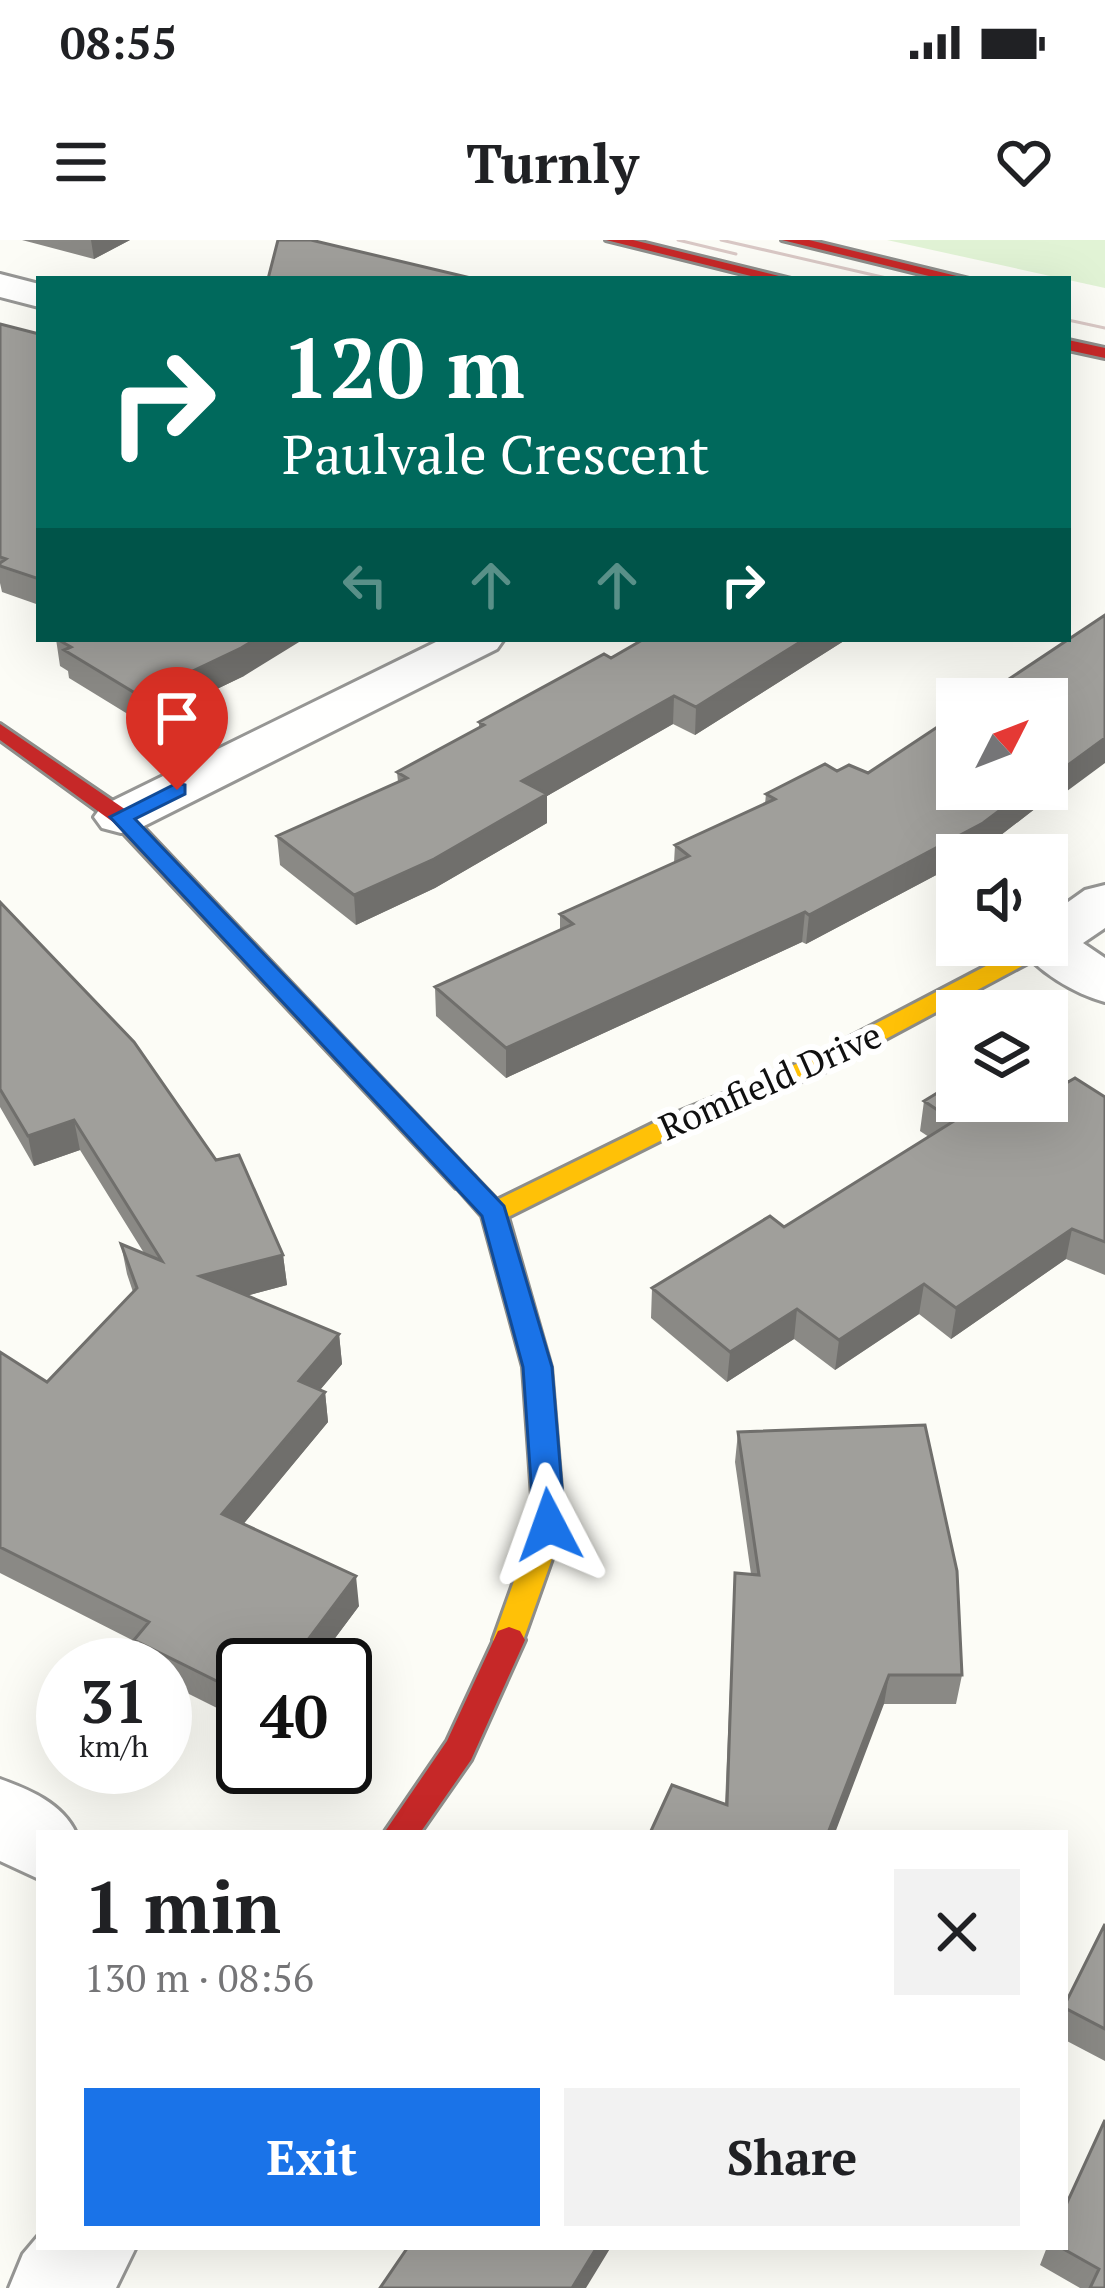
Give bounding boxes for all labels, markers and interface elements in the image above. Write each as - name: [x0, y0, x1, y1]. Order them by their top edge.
- text: 08:55: [60, 12, 177, 72]
- text: Turnly: [466, 127, 639, 198]
- icon: menu: [48, 129, 114, 195]
- icon: heart: [991, 129, 1057, 195]
- text: 120 m: [282, 311, 525, 422]
- icon: right: [84, 324, 240, 480]
- text: Paulvale Crescent: [282, 418, 709, 489]
- icon: left: [332, 552, 398, 618]
- icon: ahead: [458, 552, 524, 618]
- icon: ahead: [584, 552, 650, 618]
- icon: right: [710, 552, 776, 618]
- pin: [126, 667, 228, 790]
- north arrow: [936, 678, 1068, 810]
- map controls: [936, 678, 1068, 1122]
- icon: arrive: [144, 685, 210, 751]
- button: sound: [936, 834, 1068, 966]
- button: layers: [936, 990, 1068, 1122]
- street label: Romfield Drive: [651, 1011, 888, 1150]
- position arrow: [486, 1462, 612, 1588]
- speed limit sign: 40: [216, 1638, 372, 1794]
- text: 31: [80, 1661, 148, 1740]
- text: km/h: [79, 1726, 149, 1766]
- text: 1 min: [84, 1858, 281, 1954]
- button: close: [894, 1869, 1020, 1995]
- text: 130 m · 08:56: [84, 1951, 314, 2003]
- button: Exit: [84, 2088, 540, 2226]
- button: Share: [564, 2088, 1020, 2226]

